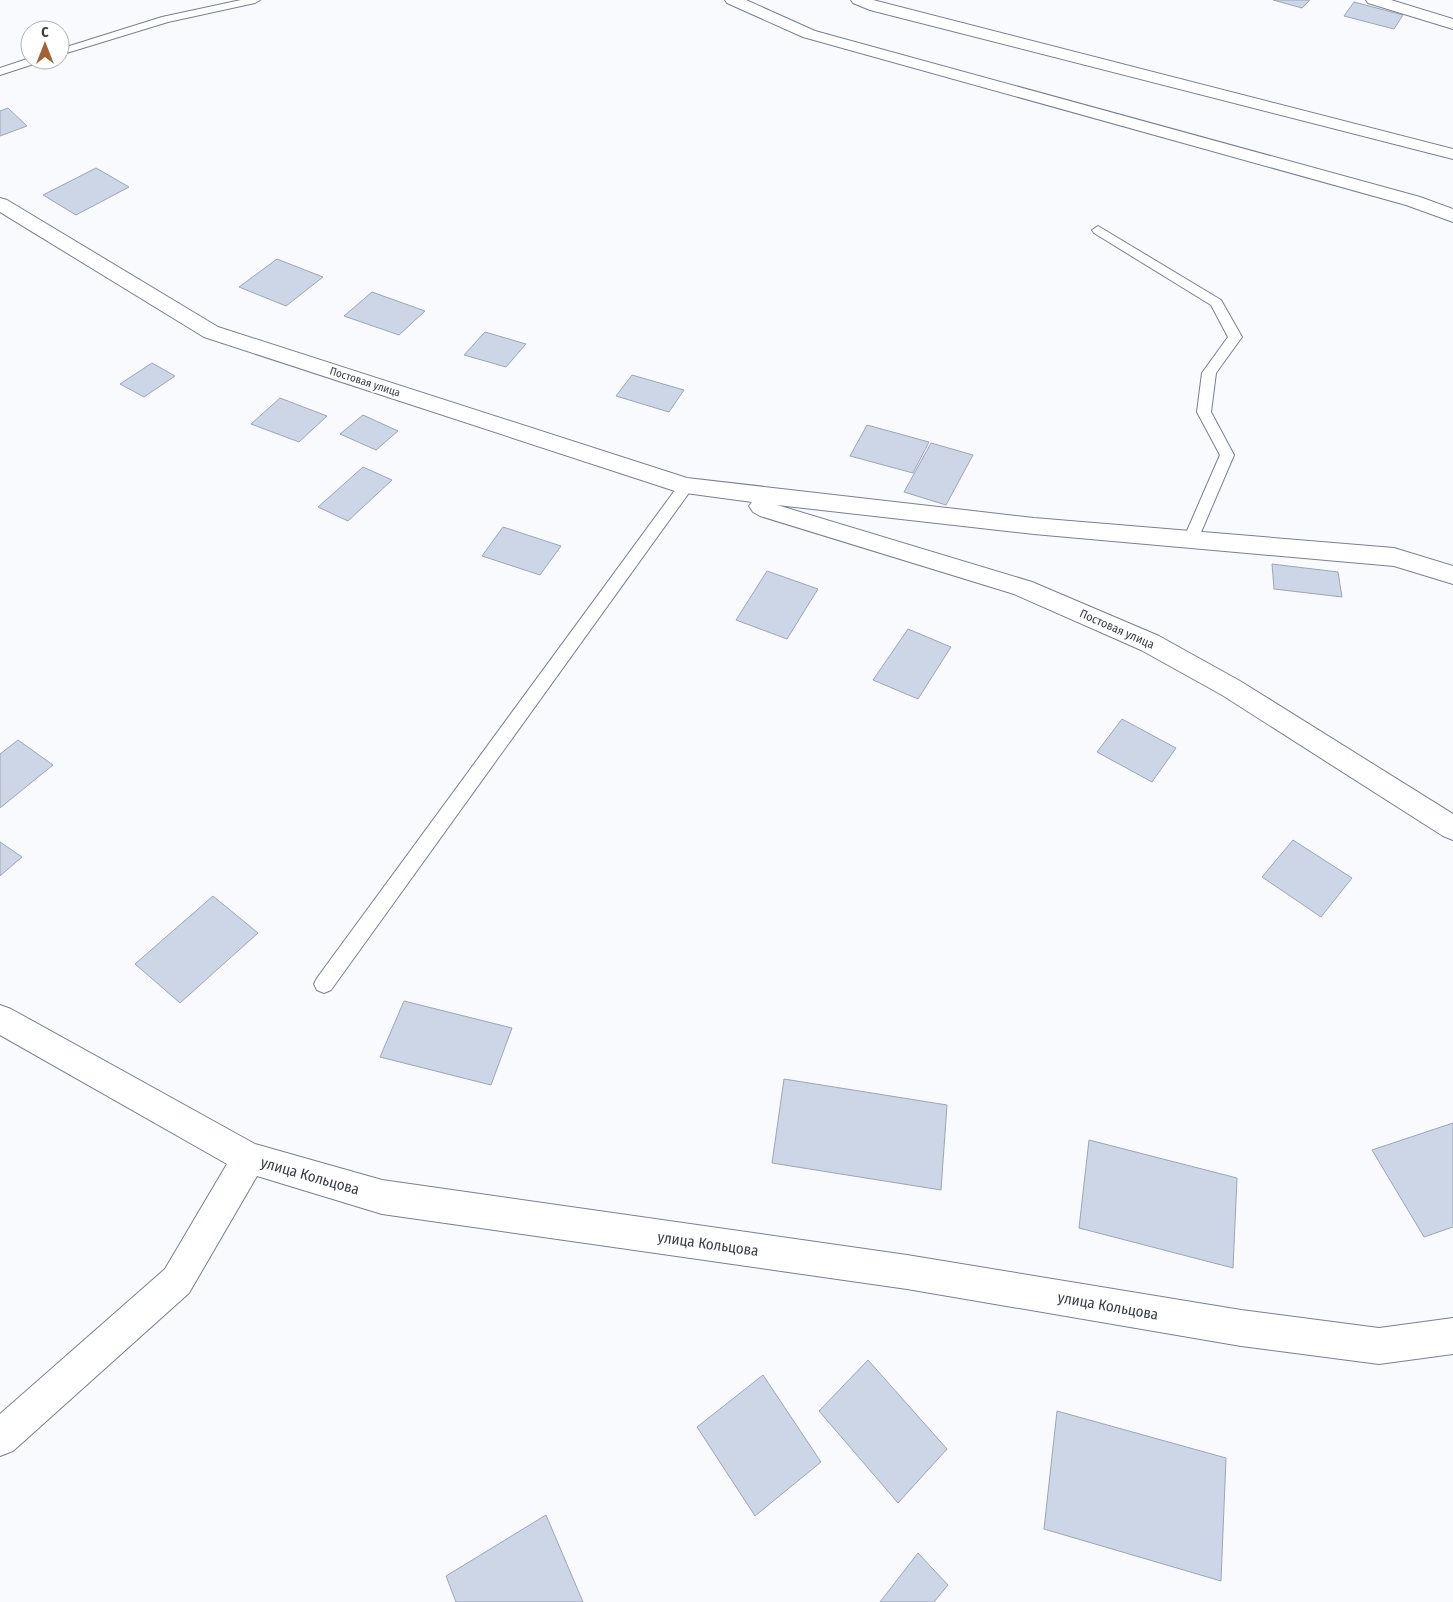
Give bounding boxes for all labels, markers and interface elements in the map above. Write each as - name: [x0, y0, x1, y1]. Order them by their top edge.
- north arrow: [20, 20, 70, 70]
- text: С: [41, 24, 49, 41]
- street label: Постовая улица: [328, 364, 402, 400]
- street label: Постовая улица: [1078, 606, 1157, 652]
- street label: улица Кольцова: [259, 1153, 361, 1199]
- street label: улица Кольцова: [656, 1228, 760, 1260]
- street label: улица Кольцова: [1056, 1288, 1160, 1324]

